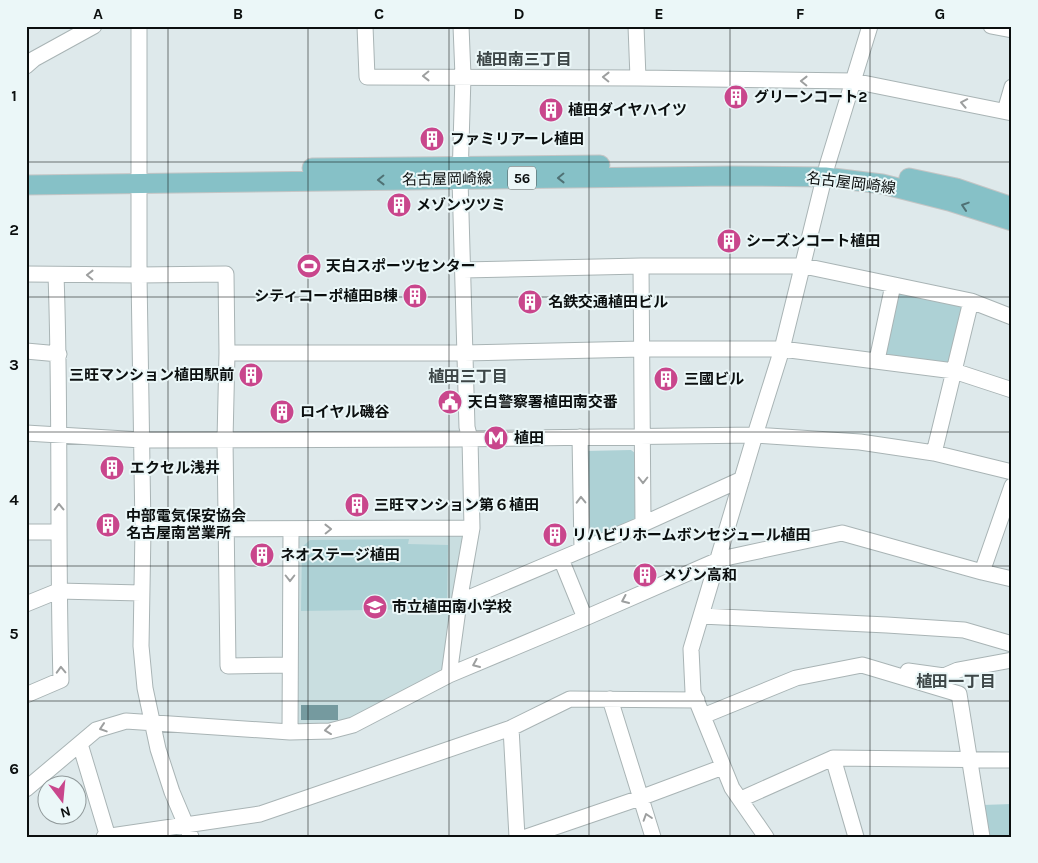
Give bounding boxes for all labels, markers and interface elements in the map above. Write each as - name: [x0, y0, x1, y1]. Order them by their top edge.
- text: A: [93, 4, 103, 23]
- text: B: [233, 4, 243, 23]
- text: C: [374, 4, 384, 23]
- text: D: [514, 4, 525, 23]
- text: E: [654, 4, 664, 23]
- text: F: [796, 4, 805, 23]
- text: G: [935, 4, 945, 23]
- district label: 植田南三丁目: [476, 50, 572, 69]
- one-way arrow: [422, 71, 430, 81]
- one-way arrow: [602, 72, 610, 82]
- one-way arrow: [799, 75, 807, 86]
- building icon: グリーンコート2: [723, 84, 749, 110]
- text: 1: [11, 86, 17, 105]
- place label: グリーンコート2: [754, 88, 867, 106]
- building icon: 植田ダイヤハイツ: [538, 97, 564, 123]
- one-way arrow: [960, 98, 969, 108]
- place label: 植田ダイヤハイツ: [568, 101, 687, 119]
- building icon: ファミリアーレ植田: [419, 126, 445, 152]
- place label: ファミリアーレ植田: [450, 130, 584, 148]
- road number: 56: [508, 167, 536, 190]
- street label: 名古屋岡崎線: [402, 169, 492, 189]
- street label: 名古屋岡崎線: [805, 169, 897, 197]
- one-way arrow: [557, 173, 564, 183]
- one-way arrow: [377, 175, 385, 186]
- building icon: メゾンツツミ: [386, 192, 412, 218]
- place label: メゾンツツミ: [416, 196, 506, 214]
- one-way arrow: [962, 202, 970, 212]
- text: 2: [9, 220, 19, 239]
- building icon: シーズンコート植田: [716, 228, 742, 254]
- place label: シーズンコート植田: [746, 232, 880, 250]
- sports icon: 天白スポーツセンター: [296, 253, 322, 279]
- place label: 天白スポーツセンター: [326, 257, 476, 275]
- one-way arrow: [86, 270, 94, 280]
- building icon: シティコーポ植田B棟: [402, 283, 428, 309]
- place label: シティコーポ植田B棟: [254, 287, 398, 305]
- building icon: 名鉄交通植田ビル: [517, 289, 543, 315]
- place label: 名鉄交通植田ビル: [548, 293, 668, 311]
- text: 3: [9, 355, 19, 374]
- building icon: 三旺マンション植田駅前: [238, 362, 264, 388]
- place label: 三旺マンション植田駅前: [69, 366, 234, 384]
- building icon: 三國ビル: [653, 366, 679, 392]
- district label: 植田三丁目: [428, 367, 508, 386]
- place label: 三國ビル: [684, 370, 744, 388]
- public building icon: 天白警察署植田南交番: [437, 389, 463, 415]
- place label: 天白警察署植田南交番: [468, 393, 618, 411]
- building icon: ロイヤル磯谷: [269, 399, 295, 425]
- place label: ロイヤル磯谷: [300, 403, 390, 421]
- metro station icon: 植田: [483, 425, 509, 451]
- place label: 植田: [514, 429, 544, 447]
- building icon: エクセル浅井: [99, 455, 125, 481]
- place label: エクセル浅井: [130, 459, 220, 477]
- one-way arrow: [638, 477, 648, 485]
- text: 4: [9, 490, 19, 509]
- building icon: 三旺マンション第６植田: [344, 492, 370, 518]
- place label: 三旺マンション第６植田: [374, 496, 539, 514]
- one-way arrow: [576, 496, 586, 504]
- one-way arrow: [54, 503, 64, 511]
- place label: 中部電気保安協会 名古屋南営業所: [126, 507, 246, 542]
- building icon: 中部電気保安協会 名古屋南営業所: [95, 512, 121, 538]
- building icon: リハビリホームボンセジュール植田: [542, 522, 568, 548]
- one-way arrow: [324, 524, 332, 534]
- place label: リハビリホームボンセジュール植田: [572, 526, 811, 544]
- building icon: ネオステージ植田: [249, 542, 275, 568]
- place label: ネオステージ植田: [280, 546, 400, 564]
- building icon: メゾン高和: [632, 562, 658, 588]
- place label: メゾン高和: [662, 566, 737, 584]
- one-way arrow: [285, 575, 296, 583]
- school or university icon: 市立植田南小学校: [362, 594, 388, 620]
- one-way arrow: [621, 594, 630, 605]
- place label: 市立植田南小学校: [392, 598, 512, 616]
- text: 5: [9, 624, 19, 643]
- one-way arrow: [472, 658, 480, 668]
- one-way arrow: [56, 666, 66, 674]
- district label: 植田一丁目: [916, 672, 996, 691]
- one-way arrow: [100, 722, 108, 732]
- one-way arrow: [324, 725, 333, 735]
- text: 6: [9, 759, 19, 778]
- north arrow: [38, 776, 88, 826]
- text: N: [58, 802, 73, 822]
- one-way arrow: [642, 814, 652, 822]

